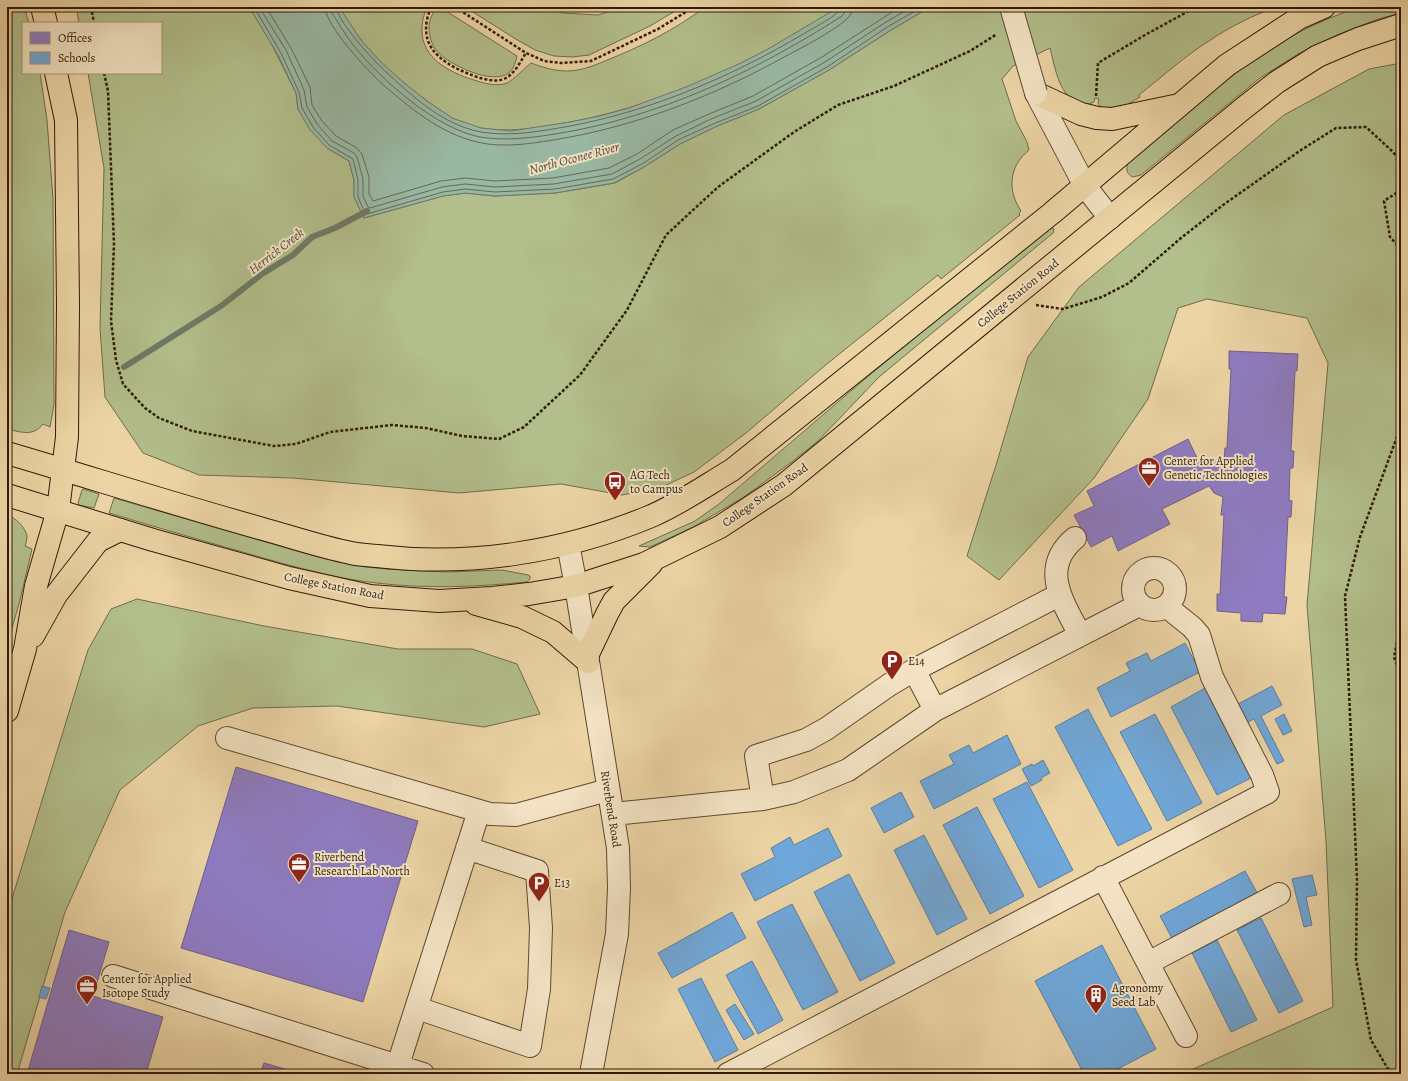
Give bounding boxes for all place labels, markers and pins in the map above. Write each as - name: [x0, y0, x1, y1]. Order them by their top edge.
- place label: Center for Applied Genetic Technologies: [1164, 453, 1268, 483]
- office icon: Center for Applied Genetic Technologies: [1136, 455, 1162, 488]
- place label: AG Tech to Campus: [629, 467, 683, 497]
- bus stop icon: AG Tech to Campus: [602, 469, 628, 502]
- parking icon: E14: [879, 648, 905, 681]
- place label: E14: [908, 653, 925, 669]
- place label: Riverbend Research Lab North: [314, 849, 411, 879]
- office icon: Riverbend Research Lab North: [286, 851, 312, 884]
- parking icon: E13: [526, 870, 552, 903]
- place label: E13: [554, 875, 570, 891]
- place label: Center for Applied Isotope Study: [102, 971, 192, 1001]
- office icon: Center for Applied Isotope Study: [74, 973, 100, 1006]
- place label: Agronomy Seed Lab: [1111, 980, 1164, 1010]
- building icon: Agronomy Seed Lab: [1083, 982, 1109, 1015]

